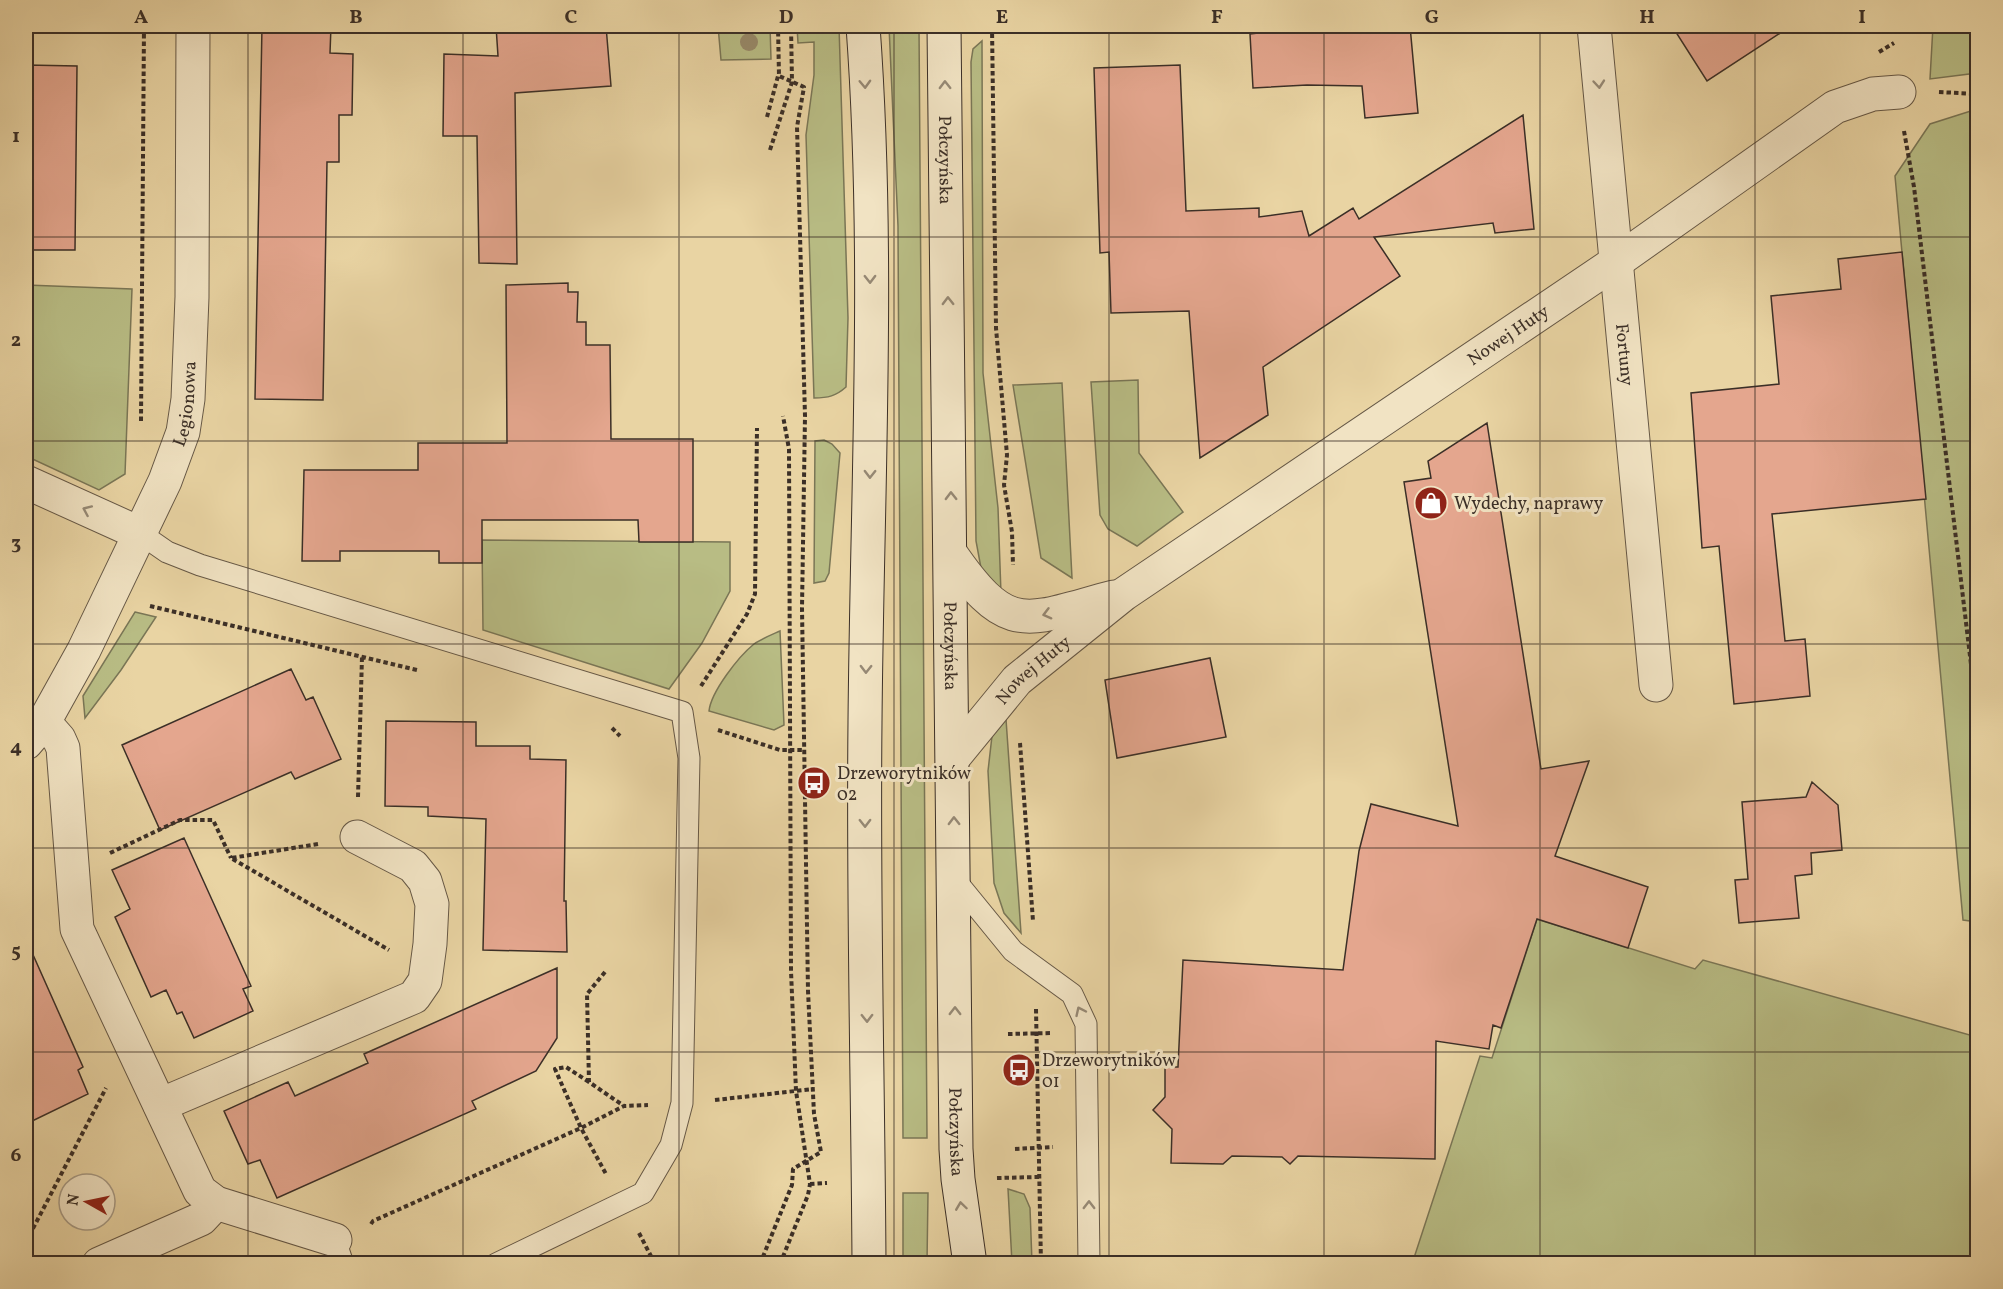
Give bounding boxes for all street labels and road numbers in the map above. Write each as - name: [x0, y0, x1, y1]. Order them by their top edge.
- street label: Połczyńska: [931, 115, 957, 205]
- street label: Nowej Huty: [1463, 299, 1555, 373]
- street label: Fortuny: [1608, 322, 1639, 387]
- street label: Legionowa: [168, 361, 203, 451]
- street label: Połczyńska: [936, 601, 962, 691]
- street label: Nowej Huty: [991, 630, 1077, 711]
- street label: Połczyńska: [941, 1087, 969, 1177]

